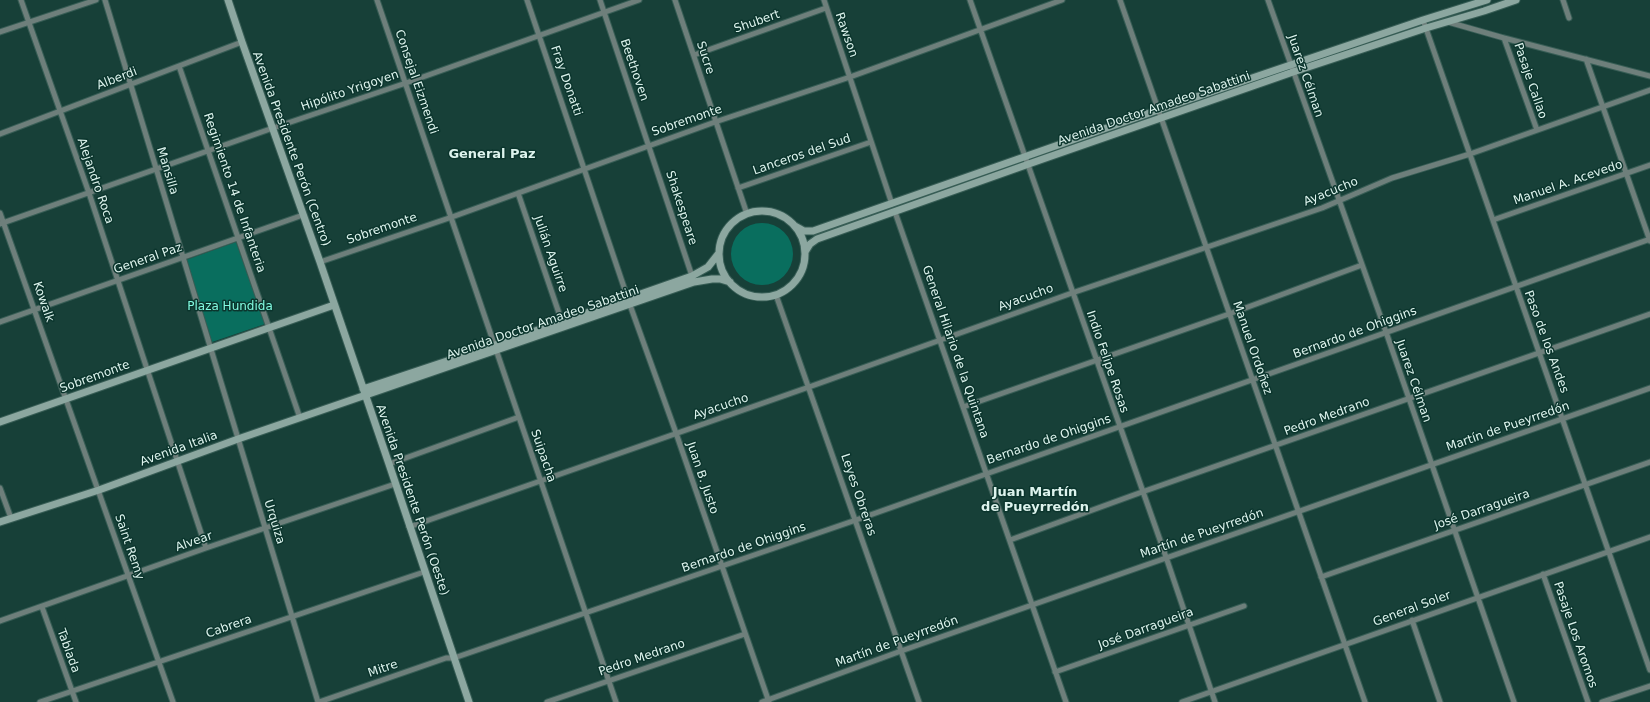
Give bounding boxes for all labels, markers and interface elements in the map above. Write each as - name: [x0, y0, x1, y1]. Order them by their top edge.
- street label: Shubert: [732, 7, 782, 37]
- street label: Rawson: [832, 11, 860, 59]
- street label: Consejal Eizmendi: [391, 28, 441, 136]
- street label: Juarez Célman: [1284, 33, 1326, 119]
- street label: Beethoven: [617, 37, 651, 103]
- street label: Sucre: [693, 40, 717, 76]
- street label: Pasaje Callao: [1510, 41, 1550, 121]
- street label: Fray Donatti: [547, 44, 585, 118]
- street label: Avenida Presidente Perón (Centro): [249, 50, 333, 248]
- street label: Alberdi: [95, 65, 139, 93]
- street label: Hipólito Yrigoyen: [299, 68, 401, 114]
- street label: Avenida Doctor Amadeo Sabattini: [1056, 69, 1252, 149]
- street label: Sobremonte: [650, 102, 724, 140]
- street label: Regimiento 14 de Infanteria: [200, 111, 268, 275]
- street label: Lanceros del Sud: [751, 131, 853, 179]
- street label: Alejandro Roca: [74, 136, 116, 226]
- street label: Mansilla: [153, 146, 181, 196]
- district label: General Paz: [448, 147, 536, 163]
- street label: Manuel A. Acevedo: [1512, 158, 1624, 208]
- street label: Shakespeare: [662, 169, 700, 247]
- street label: Ayacucho: [1302, 175, 1360, 209]
- street label: Sobremonte: [345, 210, 419, 248]
- street label: Julián Aguirre: [530, 214, 570, 294]
- street label: General Paz: [112, 241, 184, 277]
- street label: General Hilario de la Quintana: [919, 264, 991, 440]
- street label: Kowalk: [29, 280, 57, 324]
- street label: Ayacucho: [996, 281, 1056, 315]
- street label: Avenida Doctor Amadeo Sabattini: [445, 283, 641, 363]
- street label: Paso de los Andes: [1521, 289, 1571, 395]
- street label: Manuel Ordoñez: [1229, 299, 1275, 397]
- park label: Plaza Hundida: [187, 300, 273, 314]
- street label: Bernardo de Ohiggins: [1291, 304, 1419, 362]
- street label: Indio Felipe Rosas: [1083, 309, 1131, 415]
- street label: Juarez Célman: [1392, 338, 1434, 424]
- street label: Sobremonte: [58, 358, 132, 396]
- street label: Ayacucho: [691, 391, 751, 423]
- street label: Pedro Medrano: [1282, 395, 1372, 439]
- street label: Martín de Pueyrredón: [1444, 399, 1572, 455]
- street label: Avenida Presidente Perón (Oeste): [372, 403, 452, 597]
- street label: Bernardo de Ohiggins: [985, 412, 1113, 468]
- street label: Avenida Italia: [138, 428, 220, 470]
- street label: Suipacha: [527, 428, 559, 484]
- street label: Juan B. Justo: [683, 440, 721, 516]
- street label: Leyes Obreras: [837, 452, 879, 538]
- district label: Juan Martín de Pueyrredón: [981, 485, 1089, 516]
- street label: José Darragueira: [1432, 487, 1532, 533]
- street label: Urquiza: [260, 498, 288, 546]
- street label: Martín de Pueyrredón: [1138, 506, 1266, 562]
- street label: Saint Remy: [111, 512, 147, 582]
- street label: Bernardo de Ohiggins: [680, 520, 808, 576]
- street label: Alvear: [174, 529, 214, 555]
- street label: Pasaje Los Aromos: [1550, 580, 1600, 690]
- street label: General Soler: [1371, 588, 1453, 630]
- street label: José Darragueira: [1096, 605, 1196, 653]
- street label: Cabrera: [204, 612, 254, 642]
- street label: Martín de Pueyrredón: [834, 613, 960, 671]
- street label: Tablada: [53, 627, 83, 675]
- street label: Pedro Medrano: [597, 637, 687, 679]
- street label: Mitre: [366, 657, 400, 681]

